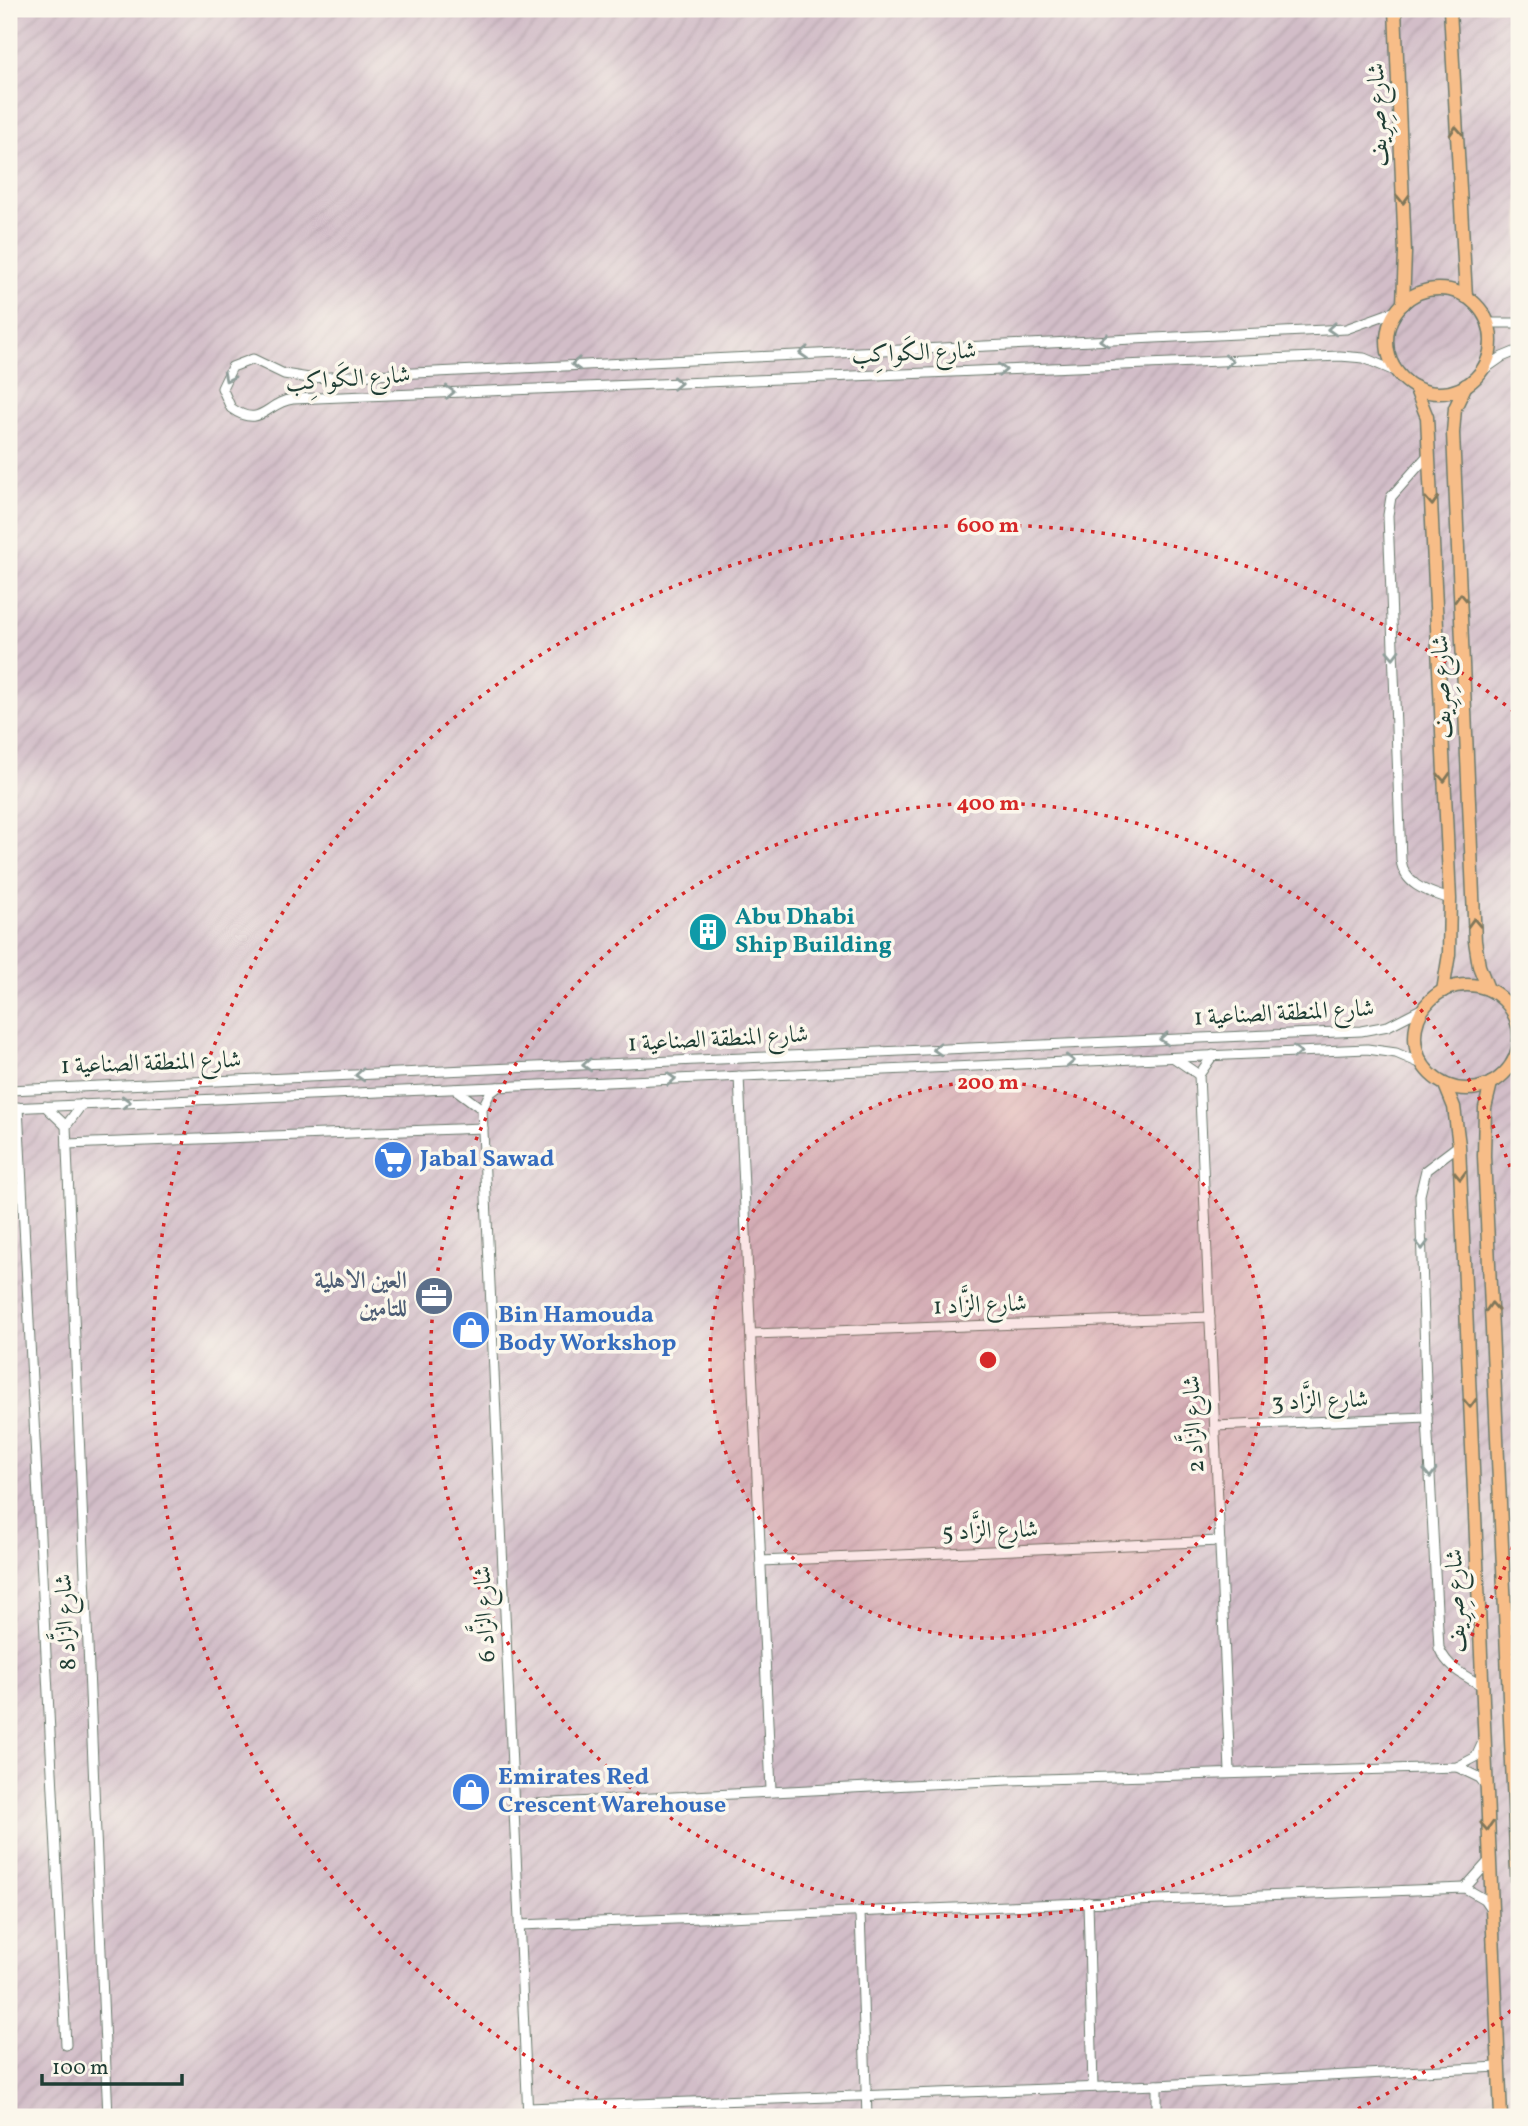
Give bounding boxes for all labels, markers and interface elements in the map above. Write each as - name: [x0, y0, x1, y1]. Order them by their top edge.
- street label: شارع صِرِيف: [1360, 62, 1399, 168]
- one-way arrow: [1448, 125, 1463, 136]
- one-way arrow: [1396, 194, 1411, 205]
- one-way arrow: [1326, 322, 1337, 337]
- one-way arrow: [1098, 332, 1109, 347]
- street label: شارع الكَواكِب: [851, 333, 977, 374]
- one-way arrow: [798, 346, 809, 361]
- one-way arrow: [1224, 353, 1235, 368]
- street label: شارع الكَواكِب: [284, 357, 412, 402]
- one-way arrow: [571, 357, 582, 372]
- one-way arrow: [997, 363, 1008, 378]
- one-way arrow: [222, 369, 236, 382]
- one-way arrow: [672, 376, 683, 391]
- one-way arrow: [444, 385, 455, 400]
- one-way arrow: [1424, 496, 1439, 507]
- text: 600 m: [957, 512, 1019, 541]
- one-way arrow: [1453, 592, 1468, 603]
- street label: شارع صِرِيف: [1424, 634, 1463, 740]
- one-way arrow: [1386, 649, 1401, 660]
- one-way arrow: [1437, 772, 1452, 783]
- text: 400 m: [957, 790, 1019, 819]
- place label: Abu Dhabi Ship Building: [735, 901, 892, 963]
- building icon: Abu Dhabi Ship Building: [687, 911, 729, 953]
- one-way arrow: [1466, 917, 1481, 928]
- street label: شارع المنطقة الصناعية 1: [1193, 992, 1375, 1037]
- street label: شارع المنطقة الصناعية 1: [627, 1018, 809, 1063]
- one-way arrow: [1159, 1032, 1170, 1047]
- one-way arrow: [931, 1042, 942, 1057]
- street label: شارع المنطقة الصناعية 1: [60, 1044, 242, 1085]
- one-way arrow: [1292, 1045, 1303, 1060]
- one-way arrow: [1065, 1054, 1076, 1069]
- one-way arrow: [582, 1057, 593, 1072]
- one-way arrow: [354, 1067, 365, 1082]
- text: 200 m: [957, 1069, 1019, 1098]
- one-way arrow: [666, 1071, 677, 1086]
- one-way arrow: [121, 1095, 132, 1110]
- supermarket icon: Jabal Sawad: [372, 1139, 414, 1181]
- place label: Jabal Sawad: [419, 1143, 555, 1177]
- one-way arrow: [1453, 1170, 1468, 1181]
- one-way arrow: [1414, 1240, 1429, 1251]
- place label: العين الاهلية للتامين: [315, 1265, 407, 1327]
- office icon: العين الاهلية للتامين: [413, 1275, 455, 1317]
- street label: شارع الزَّاد 1: [932, 1282, 1028, 1326]
- place label: Bin Hamouda Body Workshop: [498, 1299, 676, 1361]
- one-way arrow: [1484, 1301, 1499, 1312]
- shop icon: Bin Hamouda Body Workshop: [450, 1309, 492, 1351]
- centre of rings: [976, 1348, 1000, 1372]
- street label: شارع الزَّاد 2: [1170, 1374, 1216, 1474]
- street label: شارع الزَّاد 3: [1271, 1378, 1369, 1422]
- one-way arrow: [1462, 1397, 1477, 1408]
- one-way arrow: [1422, 1467, 1437, 1478]
- street label: شارع الزَّاد 5: [941, 1508, 1039, 1552]
- street label: شارع صِرِيف: [1438, 1548, 1477, 1654]
- street label: شارع الزَّاد 6: [461, 1565, 507, 1664]
- street label: شارع الزَّاد 8: [42, 1573, 88, 1672]
- place label: Emirates Red Crescent Warehouse: [498, 1761, 726, 1823]
- shop icon: Emirates Red Crescent Warehouse: [450, 1771, 492, 1813]
- one-way arrow: [1480, 1820, 1495, 1831]
- scale bar: [42, 2042, 182, 2086]
- text: 100 m: [52, 2054, 109, 2083]

